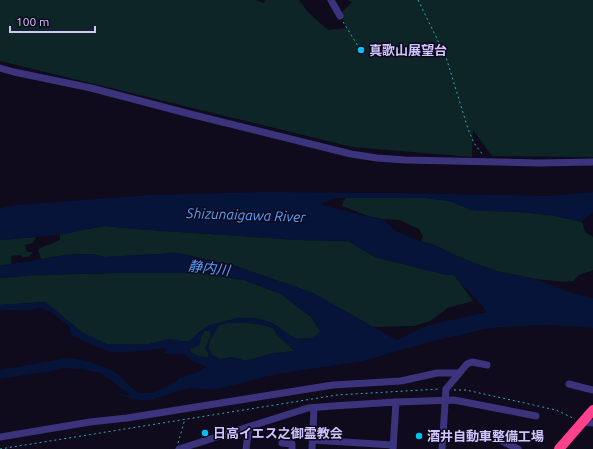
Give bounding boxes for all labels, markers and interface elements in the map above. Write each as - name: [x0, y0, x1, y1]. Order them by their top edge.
- scale bar: [10, 8, 95, 34]
- text: 100 m: [16, 15, 49, 28]
- place label: 真歌山展望台: [369, 43, 447, 57]
- marker: 真歌山展望台: [356, 45, 366, 55]
- water label: Shizunaigawa River: [185, 205, 306, 225]
- water label: 静内川: [187, 258, 233, 279]
- place label: 日高イエス之御霊教会: [213, 426, 343, 440]
- marker: 日高イエス之御霊教会: [200, 428, 210, 438]
- place label: 酒井自動車整備工場: [427, 429, 544, 443]
- marker: 酒井自動車整備工場: [414, 431, 424, 441]

